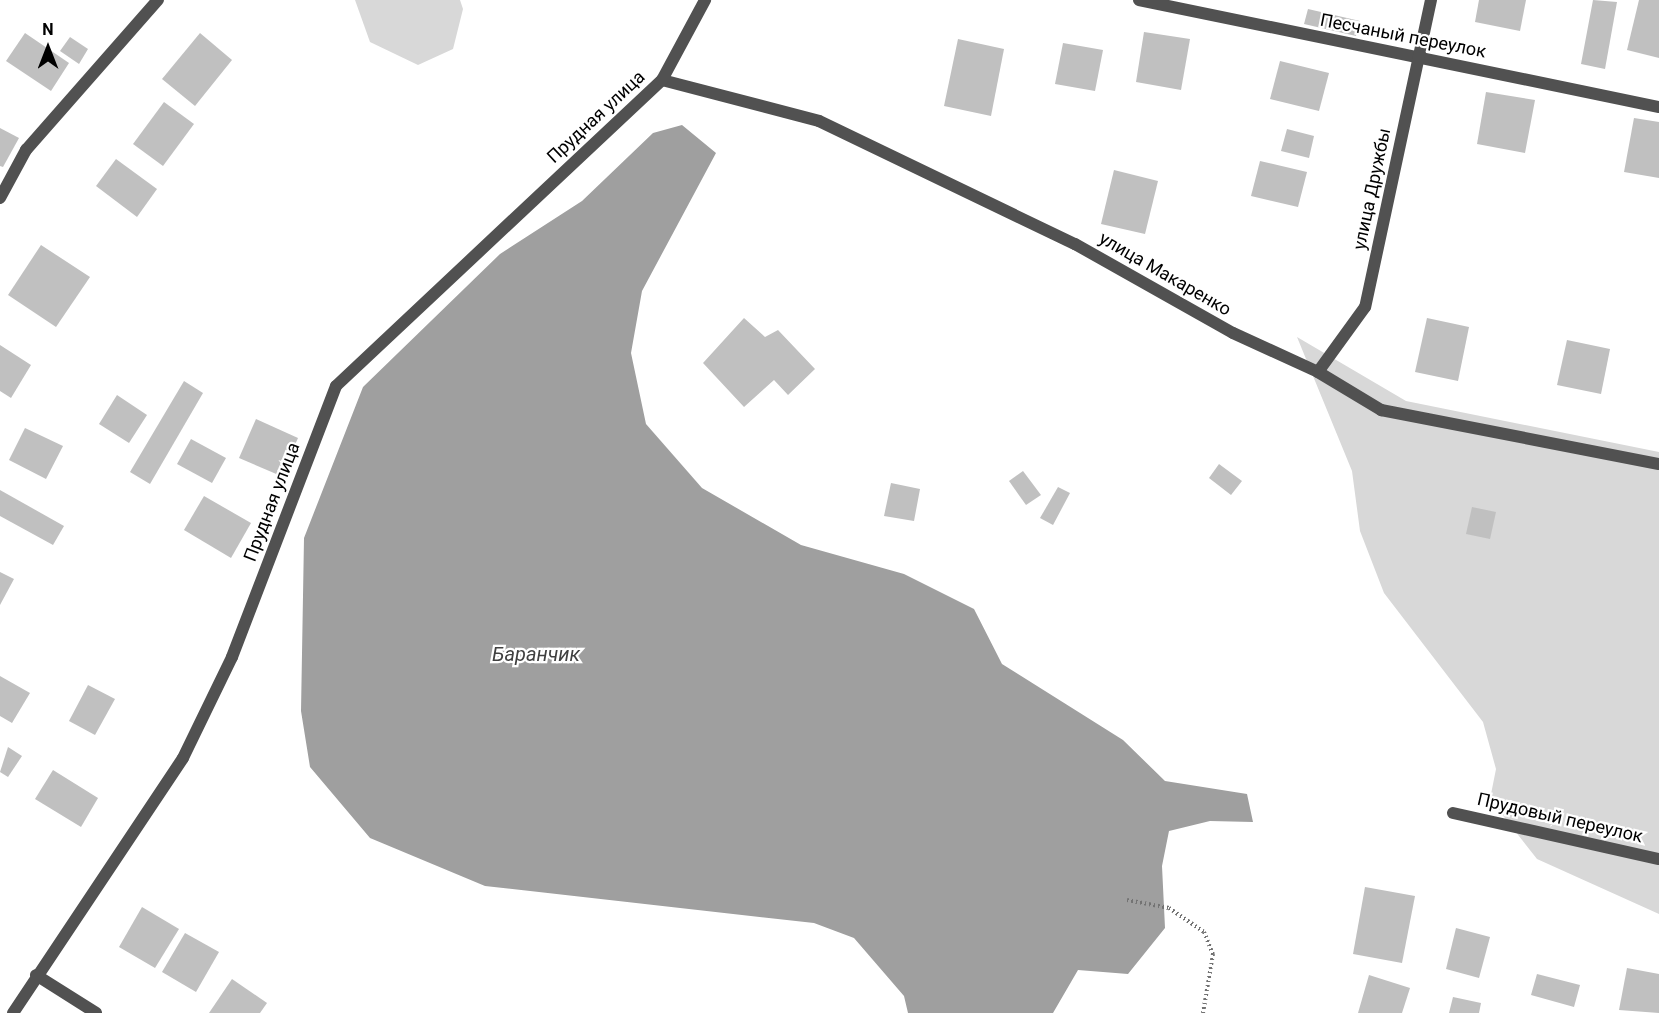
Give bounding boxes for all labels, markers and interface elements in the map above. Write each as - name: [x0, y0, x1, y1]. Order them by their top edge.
- street label: Песчаный переулок: [1318, 9, 1488, 63]
- north arrow: [18, 18, 78, 78]
- text: N: [42, 20, 54, 39]
- street label: Прудная улица: [543, 66, 649, 168]
- street label: улица Дружбы: [1349, 126, 1395, 252]
- street label: улица Макаренко: [1095, 227, 1235, 321]
- street label: Прудная улица: [239, 439, 305, 565]
- water label: Баранчик: [492, 642, 580, 666]
- street label: Прудовый переулок: [1475, 788, 1645, 848]

